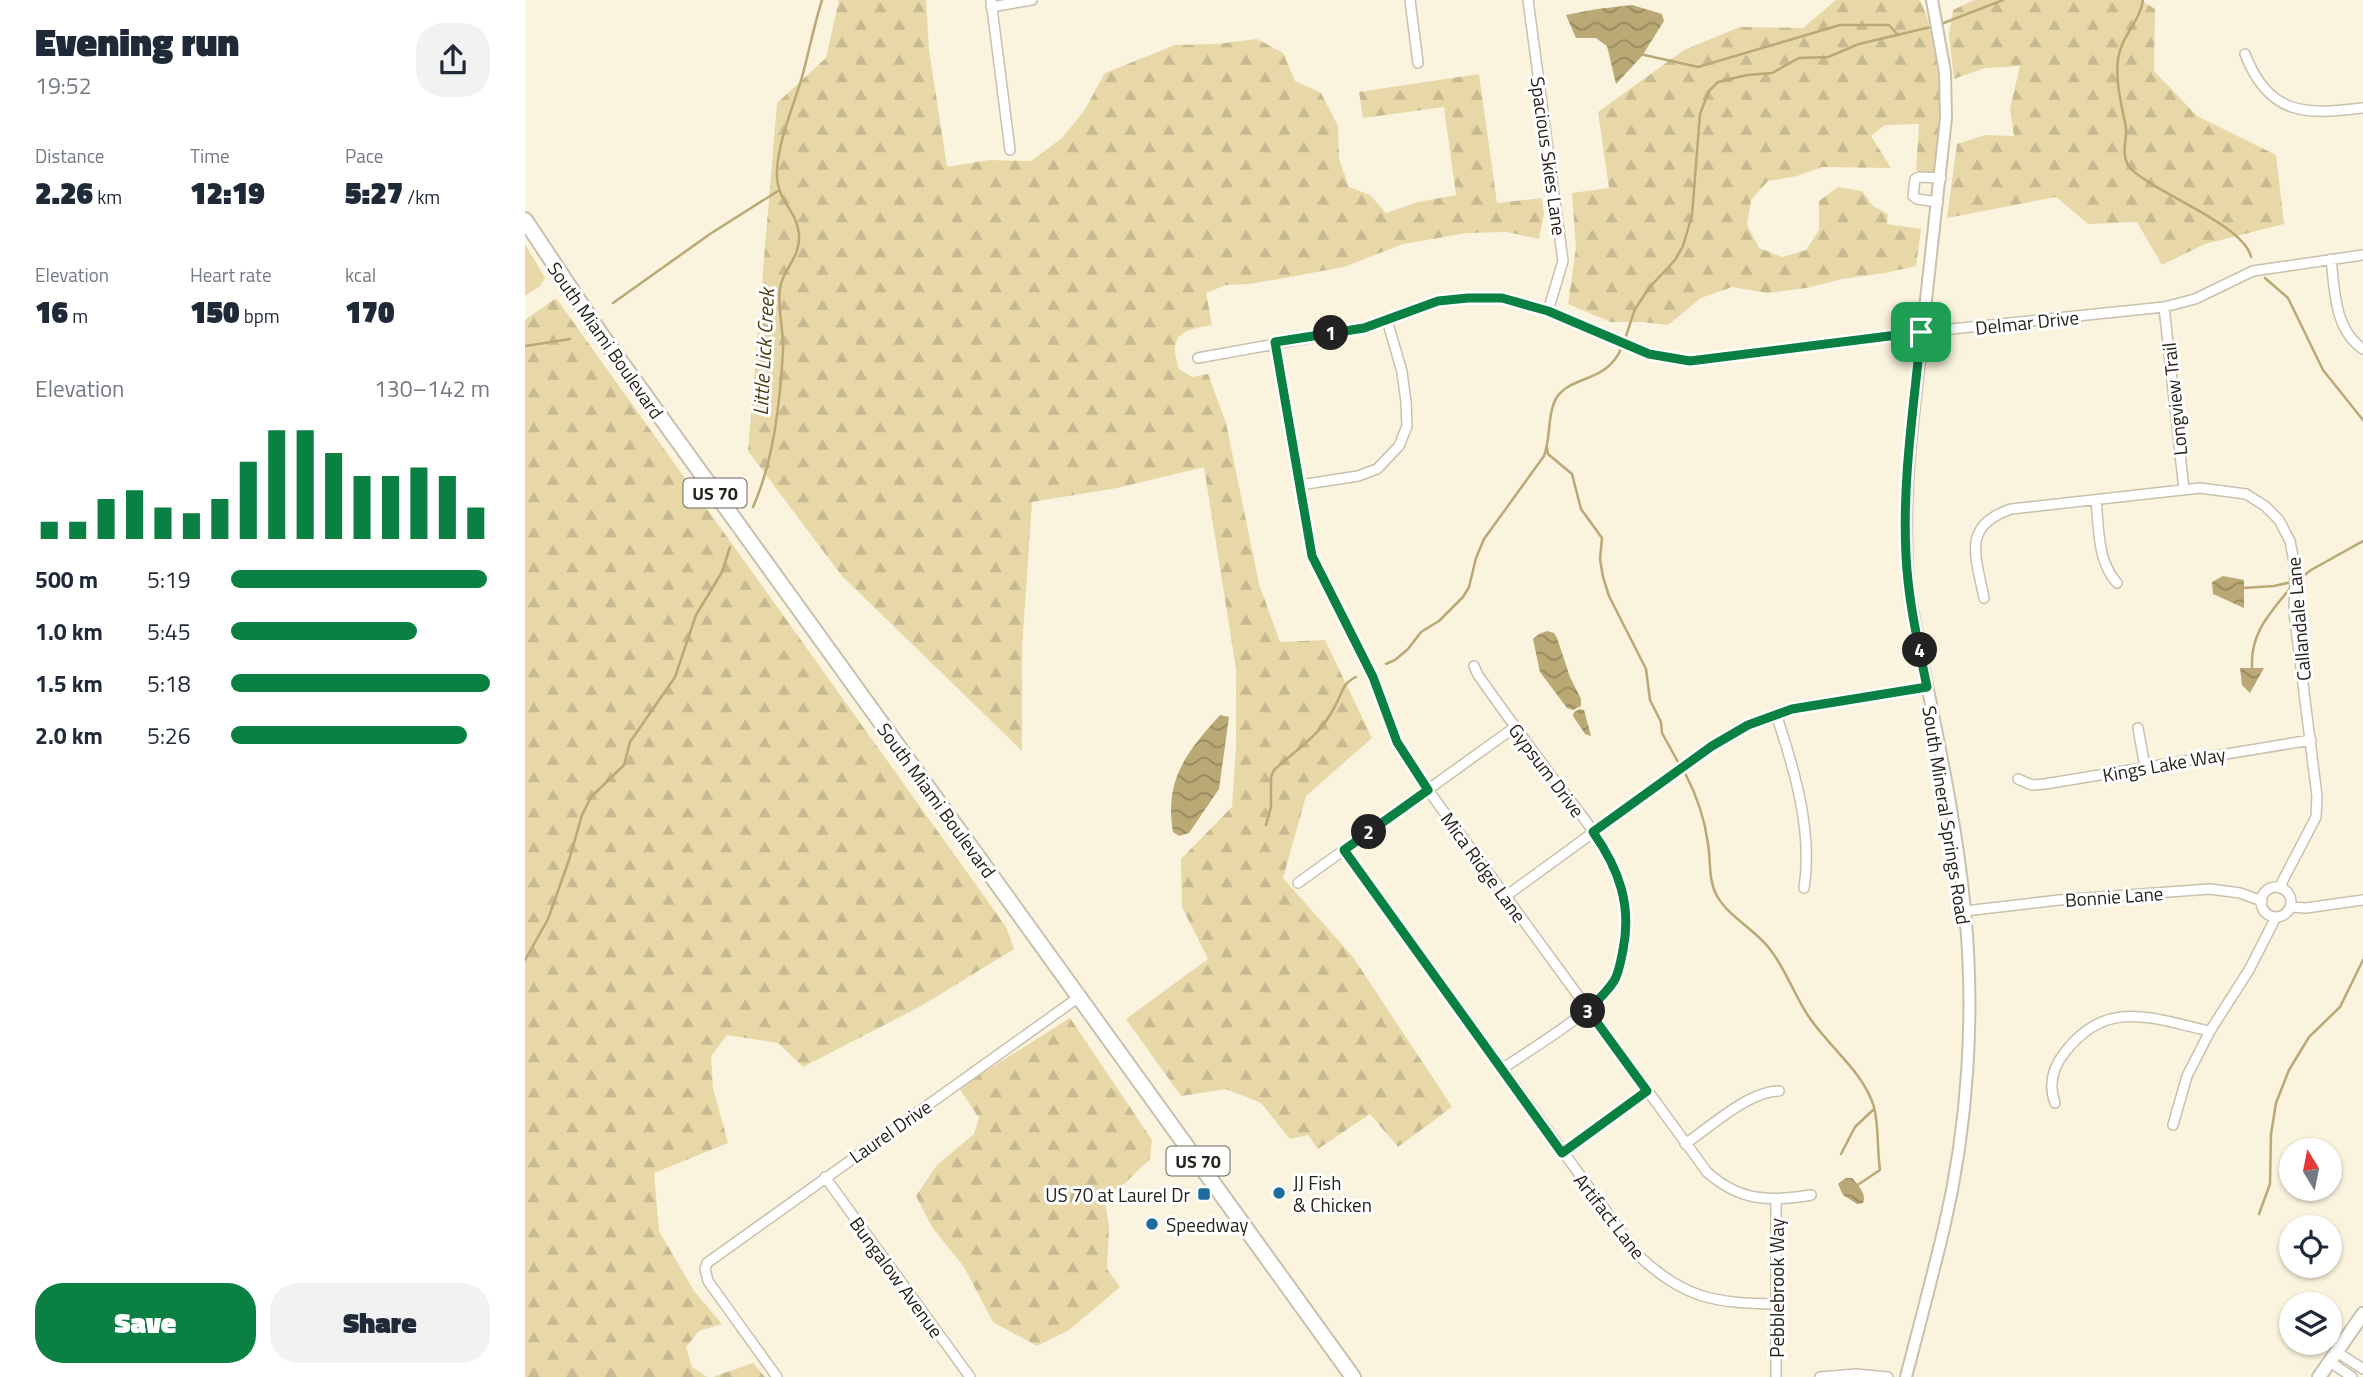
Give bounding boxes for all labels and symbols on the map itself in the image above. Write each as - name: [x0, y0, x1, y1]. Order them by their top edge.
- street label: Spacious Skies Lane: [1524, 75, 1574, 237]
- street label: South Miami Boulevard: [541, 256, 671, 424]
- water label: Little Lick Creek: [744, 285, 782, 416]
- pin: [1891, 302, 1951, 362]
- street label: Delmar Drive: [1974, 302, 2080, 342]
- pin: 1: [1313, 316, 1349, 350]
- street label: Longview Trail: [2154, 341, 2194, 457]
- road number: US 70: [683, 478, 747, 508]
- street label: Callandale Lane: [2278, 556, 2318, 682]
- pin: 4: [1903, 632, 1937, 668]
- street label: South Mineral Springs Road: [1915, 703, 1979, 927]
- street label: South Miami Boulevard: [871, 716, 1003, 884]
- street label: Gypsum Drive: [1502, 717, 1592, 823]
- street label: Kings Lake Way: [2100, 739, 2228, 789]
- street label: Mica Ridge Lane: [1434, 806, 1534, 928]
- pin: 2: [1351, 814, 1387, 850]
- street label: Bonnie Lane: [2064, 878, 2164, 914]
- pin: 3: [1571, 993, 1605, 1028]
- street label: Laurel Drive: [843, 1092, 937, 1170]
- north arrow: [2279, 1138, 2341, 1200]
- road number: US 70: [1167, 1146, 1229, 1176]
- street label: Artifact Lane: [1567, 1167, 1653, 1265]
- place label: JJ Fish & Chicken: [1293, 1168, 1372, 1219]
- place label: US 70 at Laurel Dr: [1045, 1180, 1190, 1209]
- marker: JJ Fish & Chicken: [1271, 1185, 1287, 1201]
- marker: US 70 at Laurel Dr: [1196, 1186, 1212, 1202]
- street label: Bungalow Avenue: [843, 1210, 951, 1344]
- place label: Speedway: [1166, 1210, 1249, 1239]
- marker: Speedway: [1144, 1216, 1160, 1232]
- street label: Pebblebrook Way: [1762, 1218, 1791, 1358]

